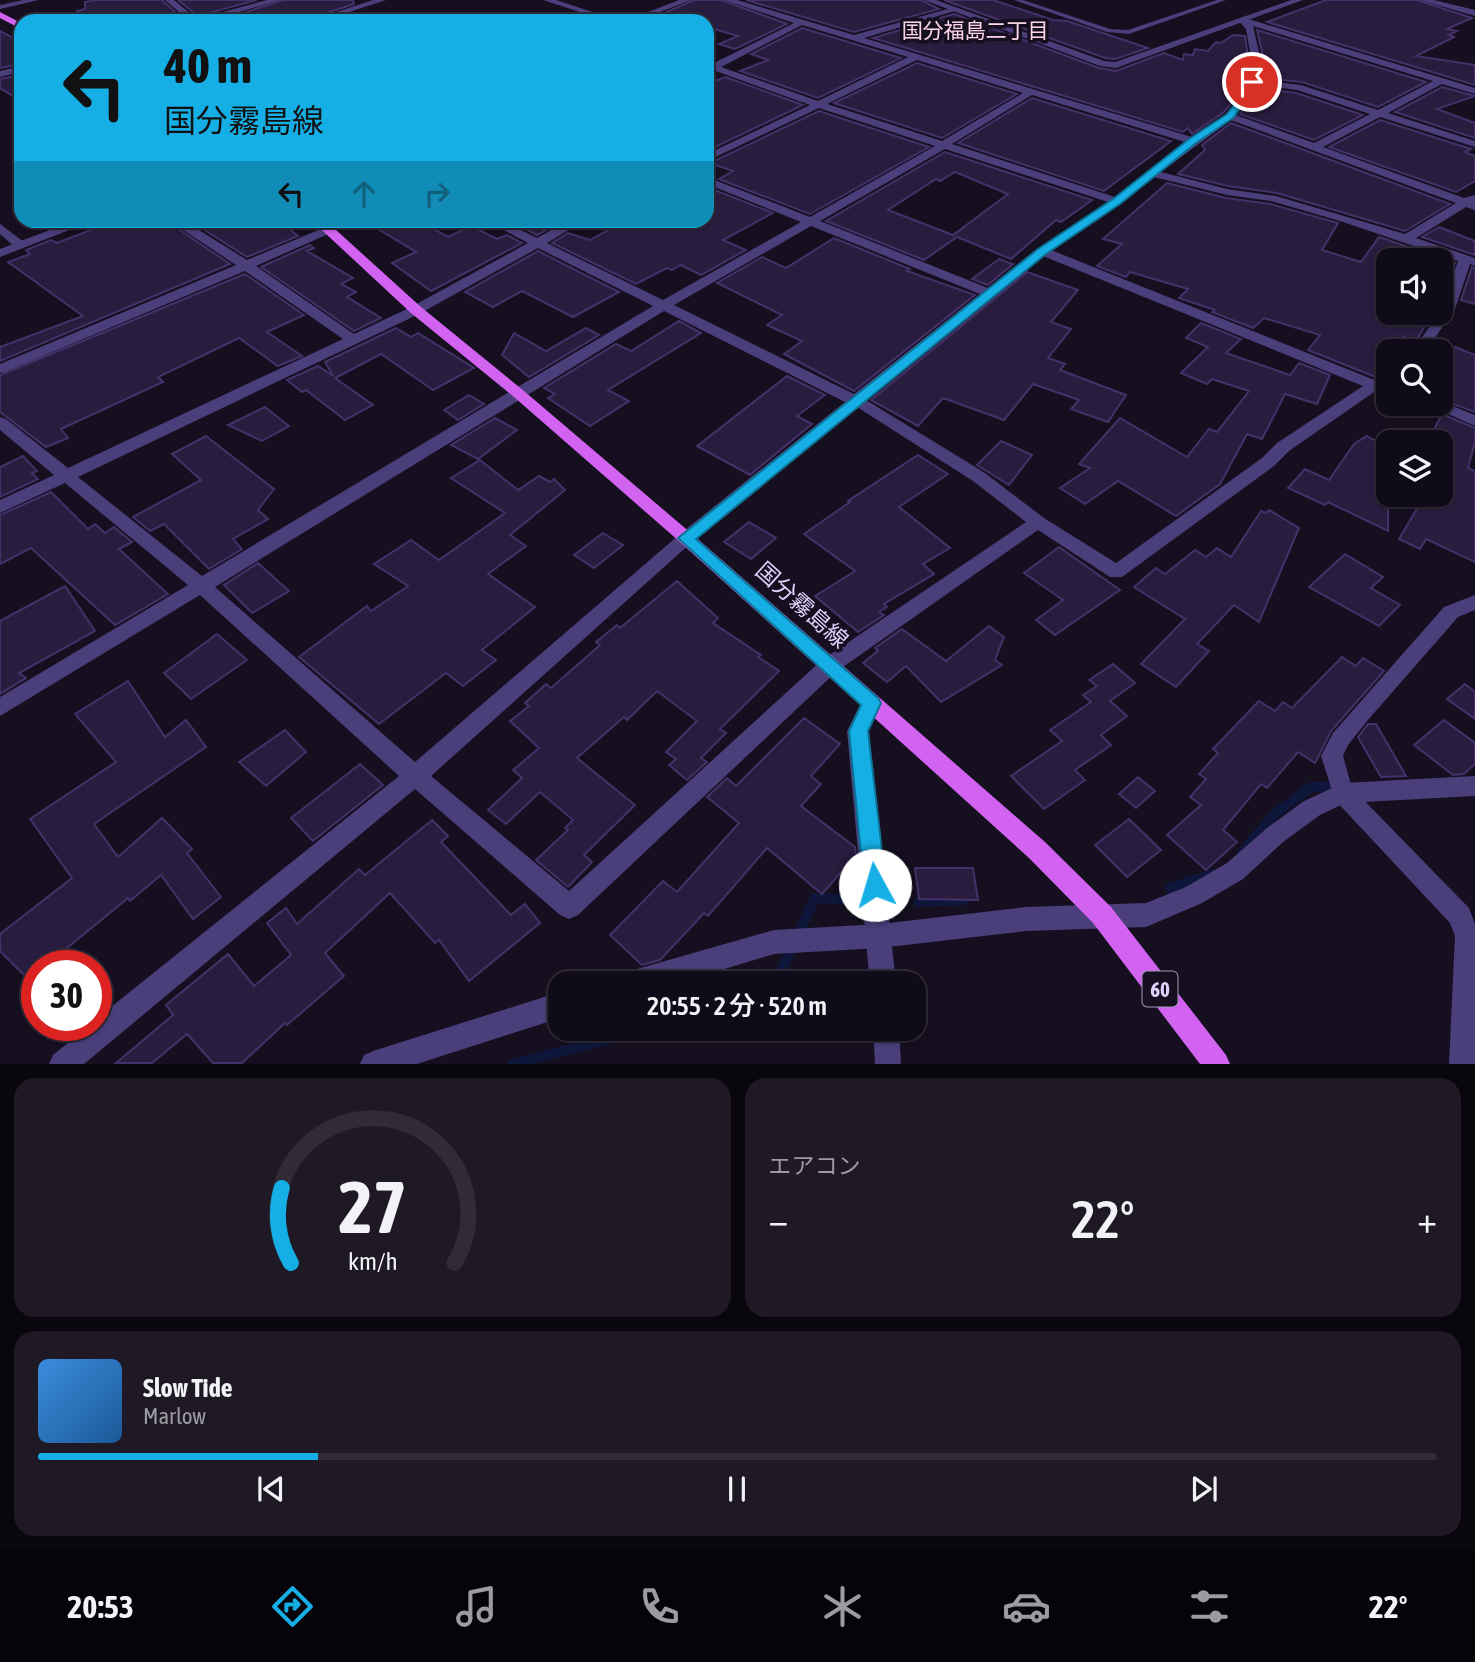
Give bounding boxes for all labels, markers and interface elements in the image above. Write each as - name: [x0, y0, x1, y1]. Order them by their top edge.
- district label: 国分福島二丁目: [902, 18, 1049, 42]
- text: 40 m: [164, 37, 252, 93]
- icon: left: [49, 42, 140, 133]
- pin: [1222, 52, 1282, 112]
- icon: arrive: [1233, 63, 1271, 101]
- text: 国分霧島線: [164, 102, 324, 139]
- icon: left: [272, 175, 310, 213]
- icon: ahead: [345, 175, 383, 213]
- icon: right: [418, 175, 456, 213]
- map controls: [1376, 248, 1453, 507]
- button: sound: [1376, 248, 1453, 325]
- button: search: [1376, 339, 1453, 416]
- button: layers: [1376, 430, 1453, 507]
- street label: 国分霧島線: [751, 557, 853, 653]
- position arrow: [838, 848, 912, 922]
- speed limit sign: 30: [21, 950, 112, 1041]
- road number: 60: [1142, 972, 1178, 1006]
- text: 20:55 · 2 分 · 520 m: [647, 991, 827, 1021]
- text: エアコン: [769, 1153, 861, 1179]
- text: 27: [338, 1166, 406, 1249]
- text: 22°: [1071, 1189, 1134, 1249]
- text: −: [769, 1198, 788, 1241]
- text: +: [1417, 1198, 1437, 1241]
- text: km/h: [347, 1247, 397, 1275]
- text: Slow Tide: [143, 1373, 233, 1403]
- text: Marlow: [143, 1403, 206, 1429]
- icon: previous: [252, 1470, 290, 1508]
- icon: pause: [718, 1470, 756, 1508]
- icon: next: [1185, 1470, 1223, 1508]
- icon: directions: [268, 1582, 317, 1631]
- icon: music: [452, 1582, 501, 1631]
- icon: phone: [635, 1582, 684, 1631]
- icon: climate: [818, 1582, 867, 1631]
- icon: car: [1002, 1582, 1051, 1631]
- icon: filters: [1185, 1582, 1234, 1631]
- text: 20:53: [67, 1588, 134, 1625]
- text: 22°: [1369, 1588, 1408, 1625]

